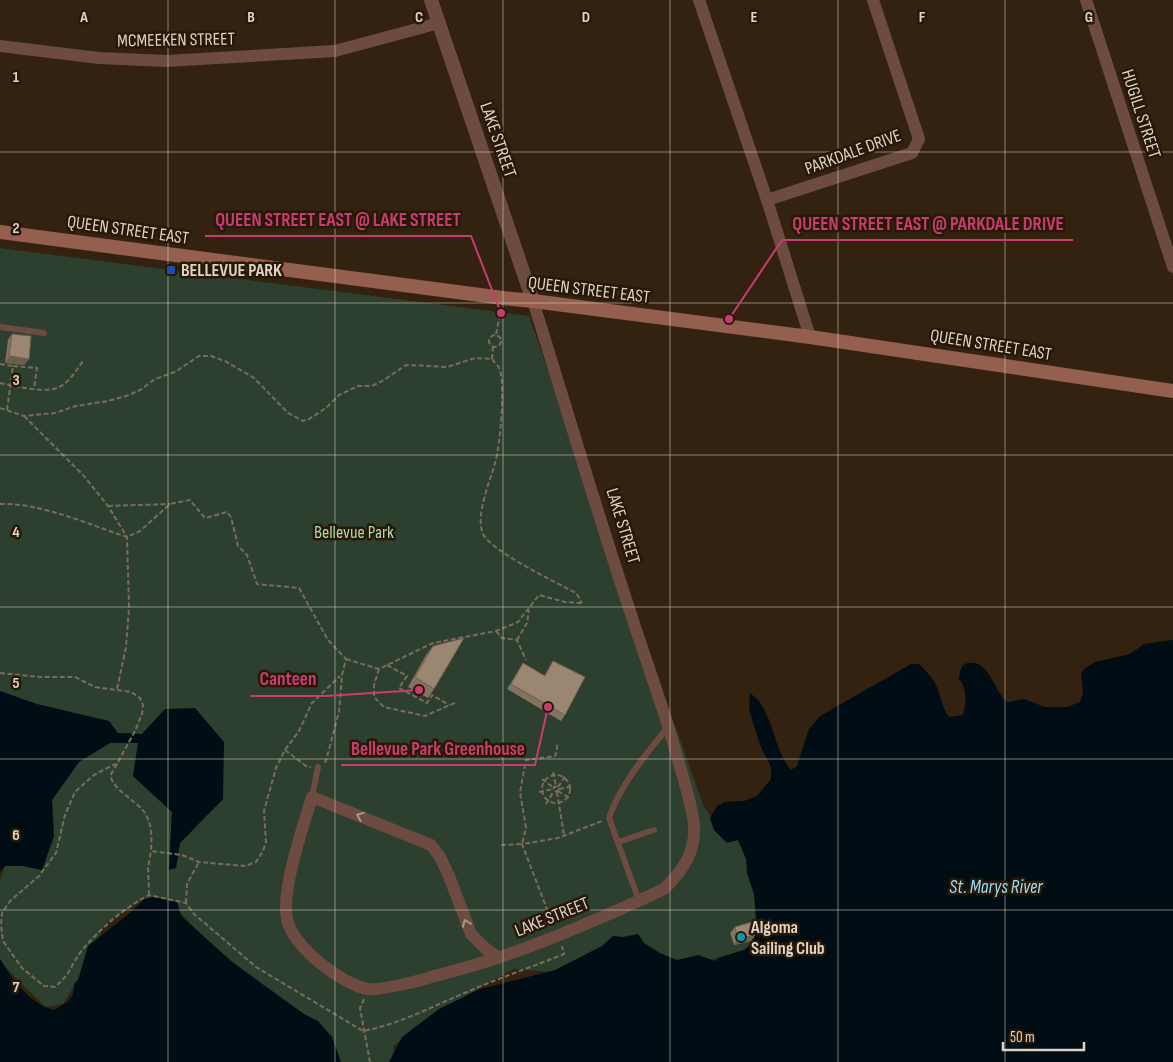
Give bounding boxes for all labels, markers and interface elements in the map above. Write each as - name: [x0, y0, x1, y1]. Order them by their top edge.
- text: A: [79, 8, 88, 27]
- text: B: [247, 8, 255, 27]
- text: C: [415, 8, 423, 27]
- text: D: [582, 8, 590, 27]
- text: E: [751, 8, 758, 27]
- text: F: [919, 8, 926, 27]
- text: G: [1085, 8, 1093, 27]
- street label: MCMEEKEN STREET: [117, 28, 235, 52]
- street label: HUGILL STREET: [1117, 67, 1165, 161]
- text: 1: [13, 68, 20, 87]
- street label: LAKE STREET: [475, 100, 521, 180]
- street label: PARKDALE DRIVE: [802, 125, 904, 179]
- callout: QUEEN STREET EAST @ LAKE STREET: [205, 202, 471, 236]
- callout: QUEEN STREET EAST @ PARKDALE DRIVE: [782, 206, 1073, 240]
- text: QUEEN STREET EAST @ LAKE STREET: [215, 209, 461, 232]
- street label: QUEEN STREET EAST: [66, 211, 190, 249]
- text: QUEEN STREET EAST @ PARKDALE DRIVE: [792, 213, 1064, 236]
- text: 2: [12, 219, 20, 238]
- place label: BELLEVUE PARK: [181, 260, 282, 281]
- marker: BELLEVUE PARK: [165, 264, 177, 276]
- street label: QUEEN STREET EAST: [527, 272, 651, 308]
- street label: QUEEN STREET EAST: [929, 325, 1053, 365]
- text: 3: [12, 371, 20, 390]
- street label: LAKE STREET: [602, 486, 644, 566]
- park label: Bellevue Park: [314, 522, 394, 543]
- text: 4: [12, 523, 20, 542]
- callout: Canteen: [250, 662, 326, 696]
- text: Canteen: [260, 668, 316, 691]
- text: 5: [12, 674, 20, 693]
- callout: Bellevue Park Greenhouse: [341, 731, 535, 765]
- text: Bellevue Park Greenhouse: [351, 738, 525, 761]
- one-way arrow: [357, 811, 365, 821]
- text: 6: [12, 826, 20, 845]
- water label: St. Marys River: [949, 876, 1043, 899]
- street label: LAKE STREET: [512, 893, 592, 941]
- place label: Algoma Sailing Club: [750, 917, 825, 959]
- one-way arrow: [462, 919, 473, 928]
- marker: Algoma Sailing Club: [735, 931, 747, 943]
- text: 7: [13, 978, 20, 997]
- scale bar: [1003, 1020, 1084, 1052]
- text: 50 m: [1010, 1028, 1035, 1047]

